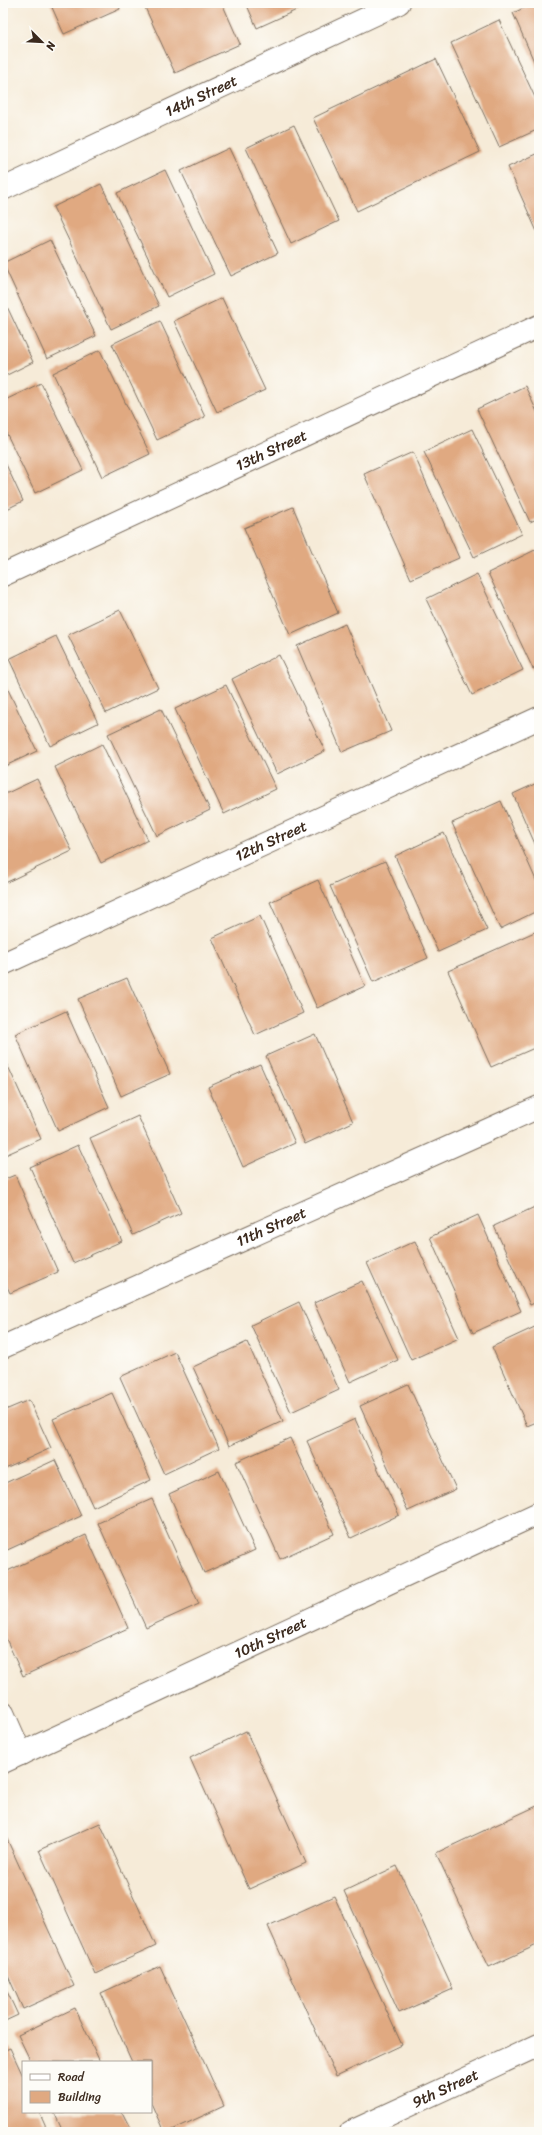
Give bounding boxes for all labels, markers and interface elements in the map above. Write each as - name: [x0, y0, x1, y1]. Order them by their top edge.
- north arrow: [22, 22, 62, 62]
- text: N: [40, 38, 61, 54]
- street label: 14th Street: [160, 67, 242, 124]
- street label: 13th Street: [231, 422, 312, 478]
- street label: 12th Street: [231, 813, 312, 869]
- street label: 11th Street: [232, 1200, 311, 1254]
- street label: 10th Street: [230, 1609, 312, 1666]
- legend: [22, 2061, 152, 2113]
- street label: 9th Street: [408, 2061, 484, 2115]
- text: Road: [58, 2066, 85, 2088]
- text: Building: [58, 2086, 101, 2108]

